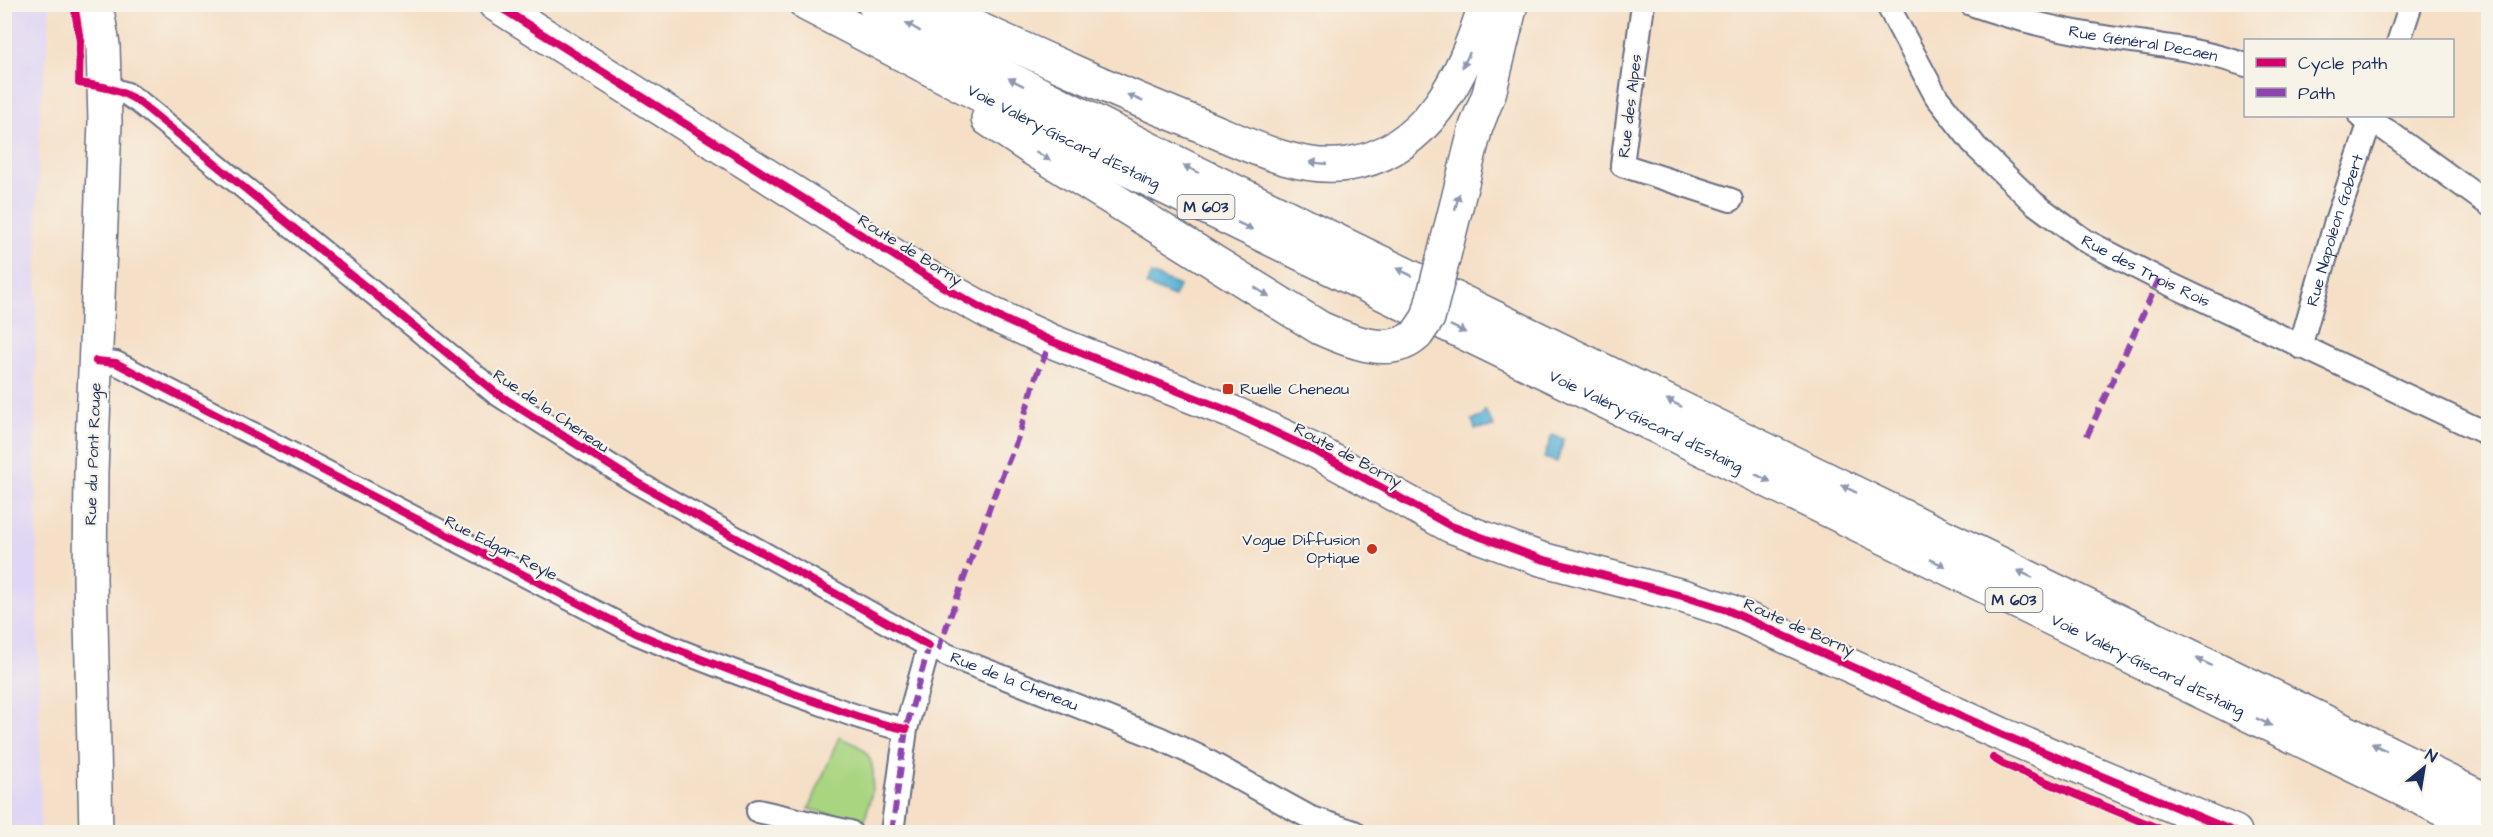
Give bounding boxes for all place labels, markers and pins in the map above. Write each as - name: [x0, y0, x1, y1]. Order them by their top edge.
- place label: Ruelle Cheneau: [1240, 378, 1349, 400]
- marker: Ruelle Cheneau: [1221, 382, 1235, 396]
- place label: Vogue Diffusion Optique: [1242, 529, 1360, 569]
- marker: Vogue Diffusion Optique: [1365, 542, 1379, 556]

